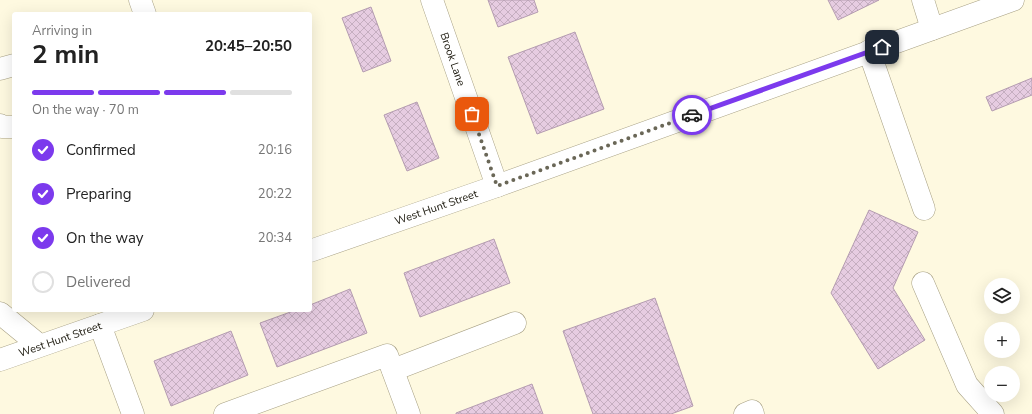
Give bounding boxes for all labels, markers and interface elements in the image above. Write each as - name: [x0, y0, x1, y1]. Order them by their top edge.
- text: Arriving in: [32, 22, 92, 40]
- street label: Brook Lane: [436, 30, 469, 88]
- pin: [865, 30, 899, 64]
- text: 20:45–20:50: [205, 36, 292, 56]
- icon: home: [871, 36, 893, 58]
- text: 2 min: [32, 37, 99, 72]
- courier: [672, 95, 712, 135]
- pin: [455, 97, 489, 131]
- text: On the way · 70 m: [32, 101, 139, 119]
- icon: bag: [461, 103, 483, 125]
- icon: car: [681, 104, 703, 126]
- icon: check: [32, 139, 54, 161]
- text: Confirmed: [66, 140, 136, 160]
- text: 20:16: [258, 141, 292, 159]
- icon: check: [32, 183, 54, 205]
- text: Preparing: [66, 184, 131, 204]
- text: 20:22: [258, 185, 292, 203]
- street label: West Hunt Street: [393, 186, 480, 229]
- icon: check: [32, 227, 54, 249]
- text: On the way: [66, 228, 144, 248]
- text: 20:34: [258, 229, 292, 247]
- text: Delivered: [66, 272, 131, 292]
- map controls: [984, 278, 1020, 402]
- button: layers: [984, 278, 1020, 314]
- street label: West Hunt Street: [17, 318, 104, 361]
- button: +: [984, 322, 1020, 358]
- button: −: [984, 366, 1020, 402]

